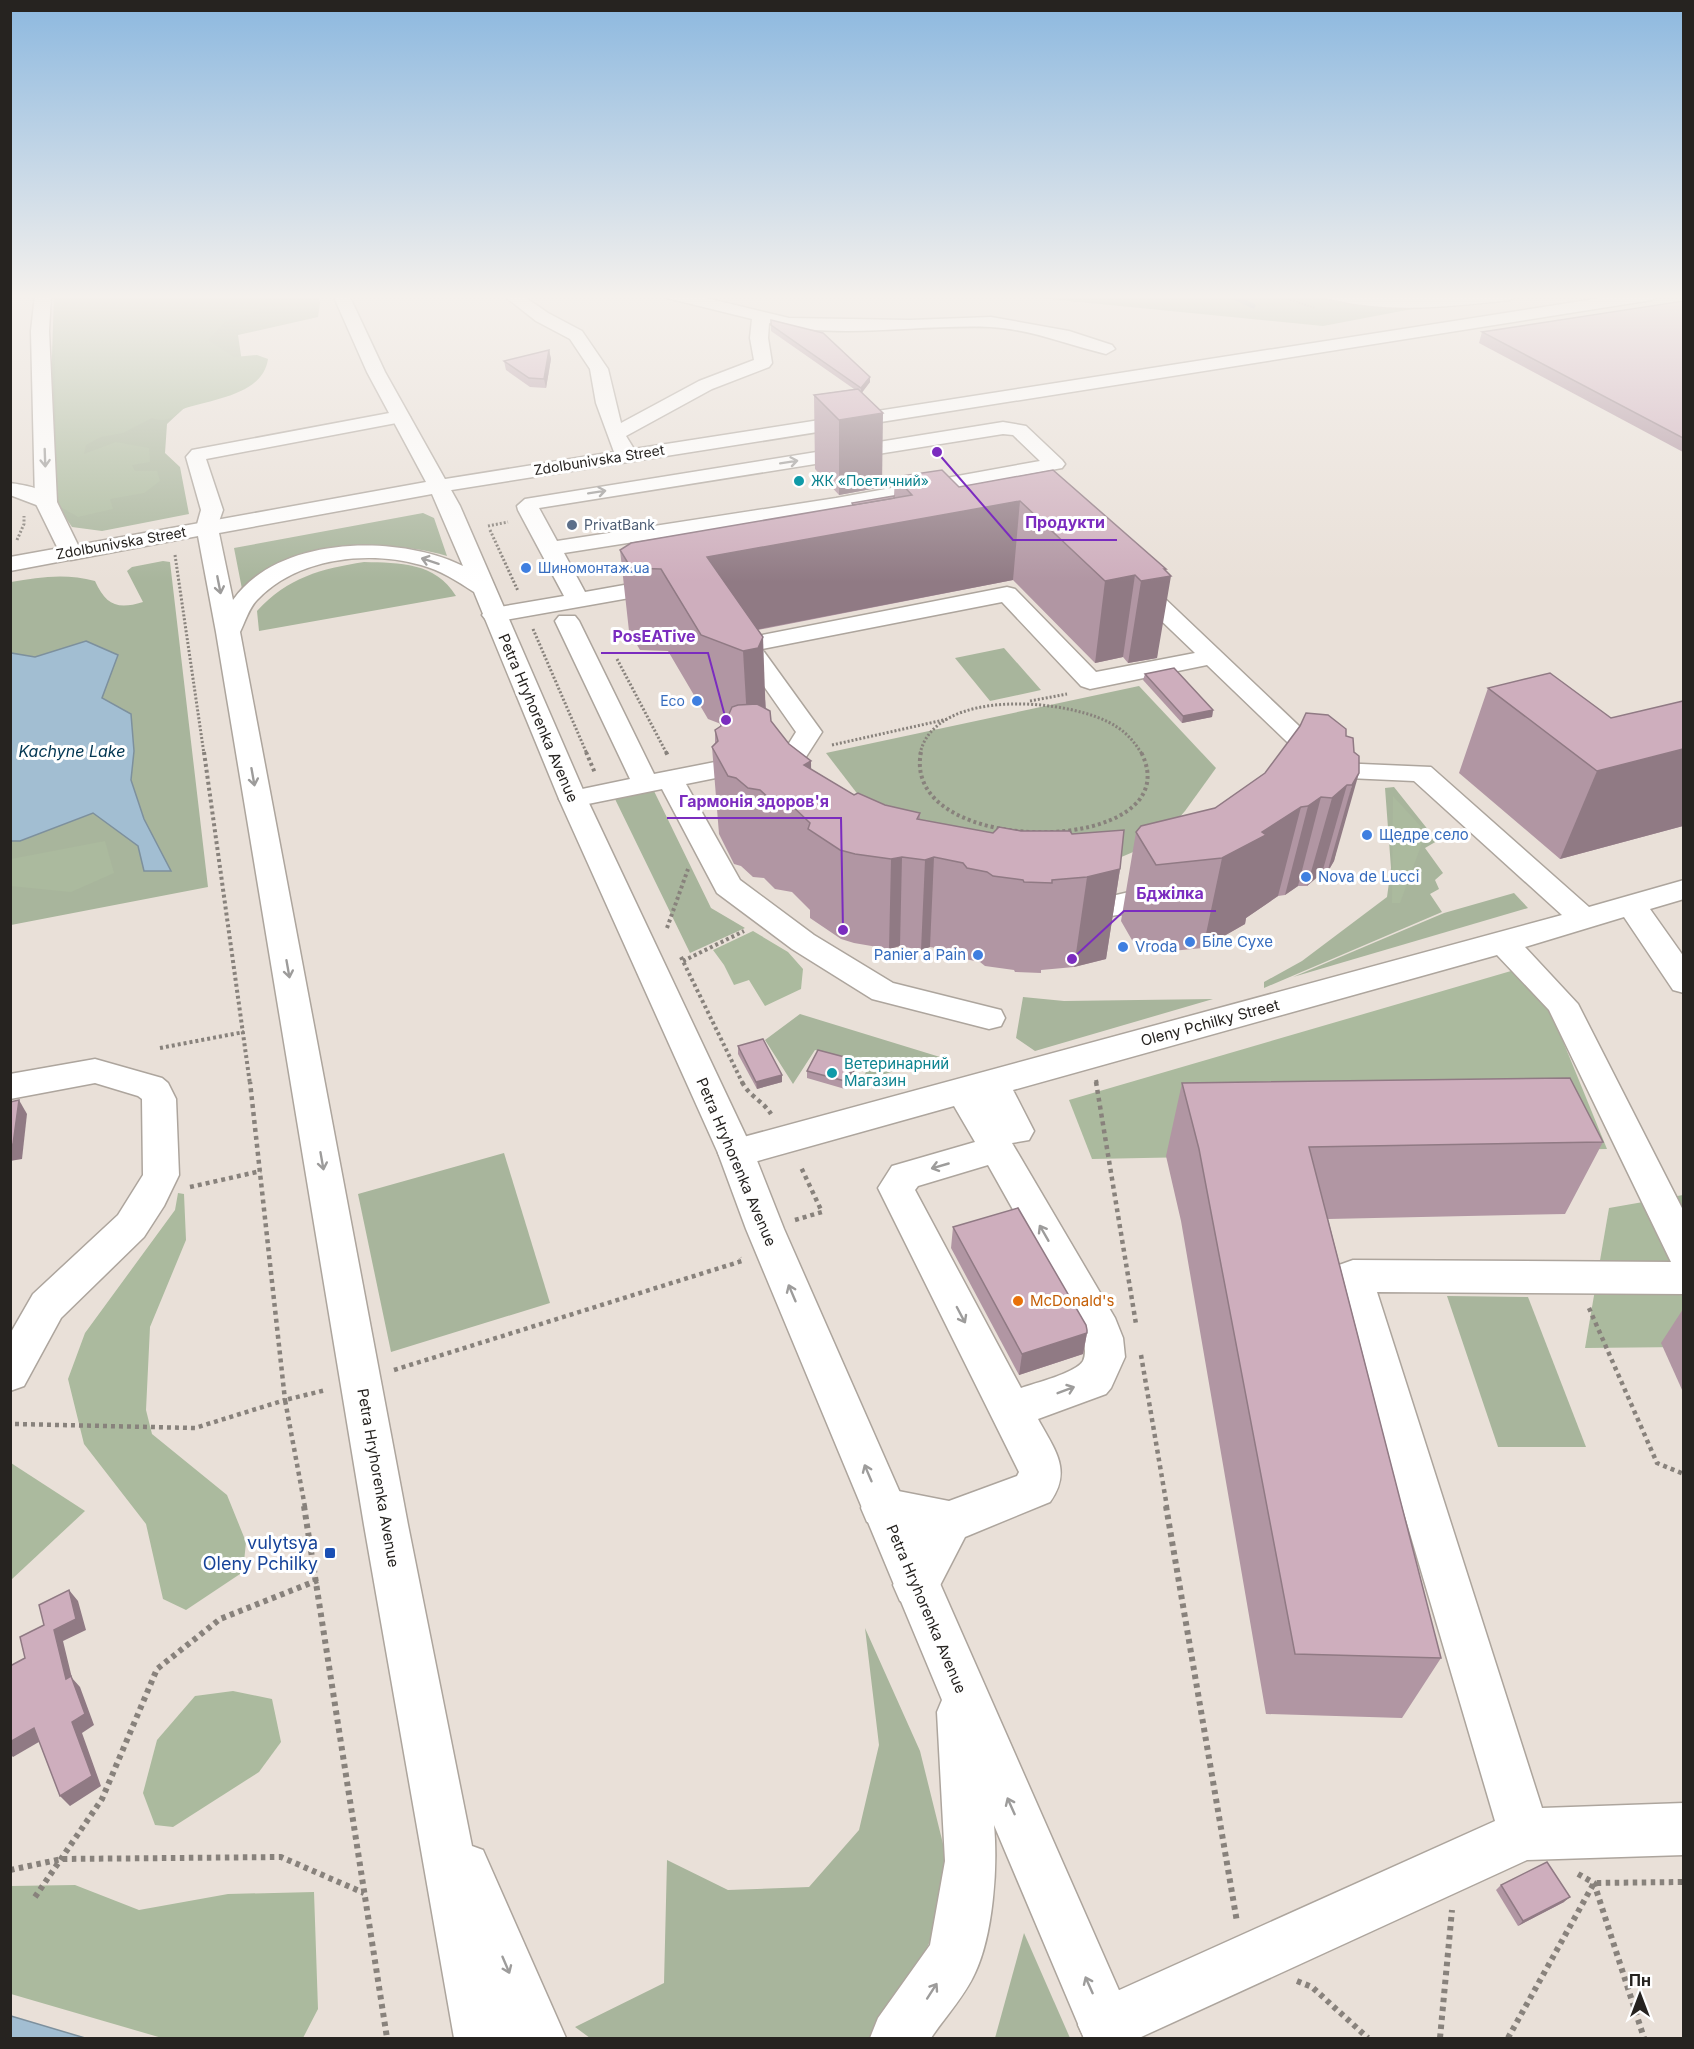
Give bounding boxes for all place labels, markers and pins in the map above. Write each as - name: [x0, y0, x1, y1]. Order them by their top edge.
- place label: ЖК «Поетичний»: [811, 472, 929, 489]
- marker: ЖК «Поетичний»: [792, 474, 806, 488]
- callout: Продукти: [1013, 506, 1117, 540]
- place label: PrivatBank: [584, 516, 655, 533]
- marker: PrivatBank: [565, 518, 579, 532]
- place label: Шиномонтаж.ua: [538, 559, 650, 576]
- marker: Шиномонтаж.ua: [519, 561, 533, 575]
- callout: PosEATive: [601, 619, 708, 653]
- place label: Eco: [660, 692, 685, 709]
- marker: Eco: [690, 694, 704, 708]
- callout: Гармонія здоров'я: [667, 784, 841, 818]
- place label: Щедре село: [1379, 825, 1469, 844]
- marker: Щедре село: [1360, 828, 1374, 842]
- place label: Nova de Lucci: [1318, 867, 1419, 886]
- marker: Nova de Lucci: [1299, 870, 1313, 884]
- callout: Бджілка: [1124, 877, 1216, 911]
- place label: Біле Сухе: [1202, 932, 1273, 951]
- marker: Біле Сухе: [1183, 935, 1197, 949]
- place label: Vroda: [1135, 937, 1177, 956]
- marker: Vroda: [1116, 940, 1130, 954]
- place label: Panier a Pain: [874, 945, 966, 964]
- marker: Panier a Pain: [971, 948, 985, 962]
- place label: Ветеринарний Магазин: [844, 1054, 949, 1090]
- marker: Ветеринарний Магазин: [825, 1066, 839, 1080]
- place label: McDonald's: [1030, 1291, 1115, 1310]
- marker: McDonald's: [1011, 1294, 1025, 1308]
- place label: vulytsya Oleny Pchilky: [203, 1532, 318, 1574]
- marker: vulytsya Oleny Pchilky: [323, 1546, 337, 1560]

